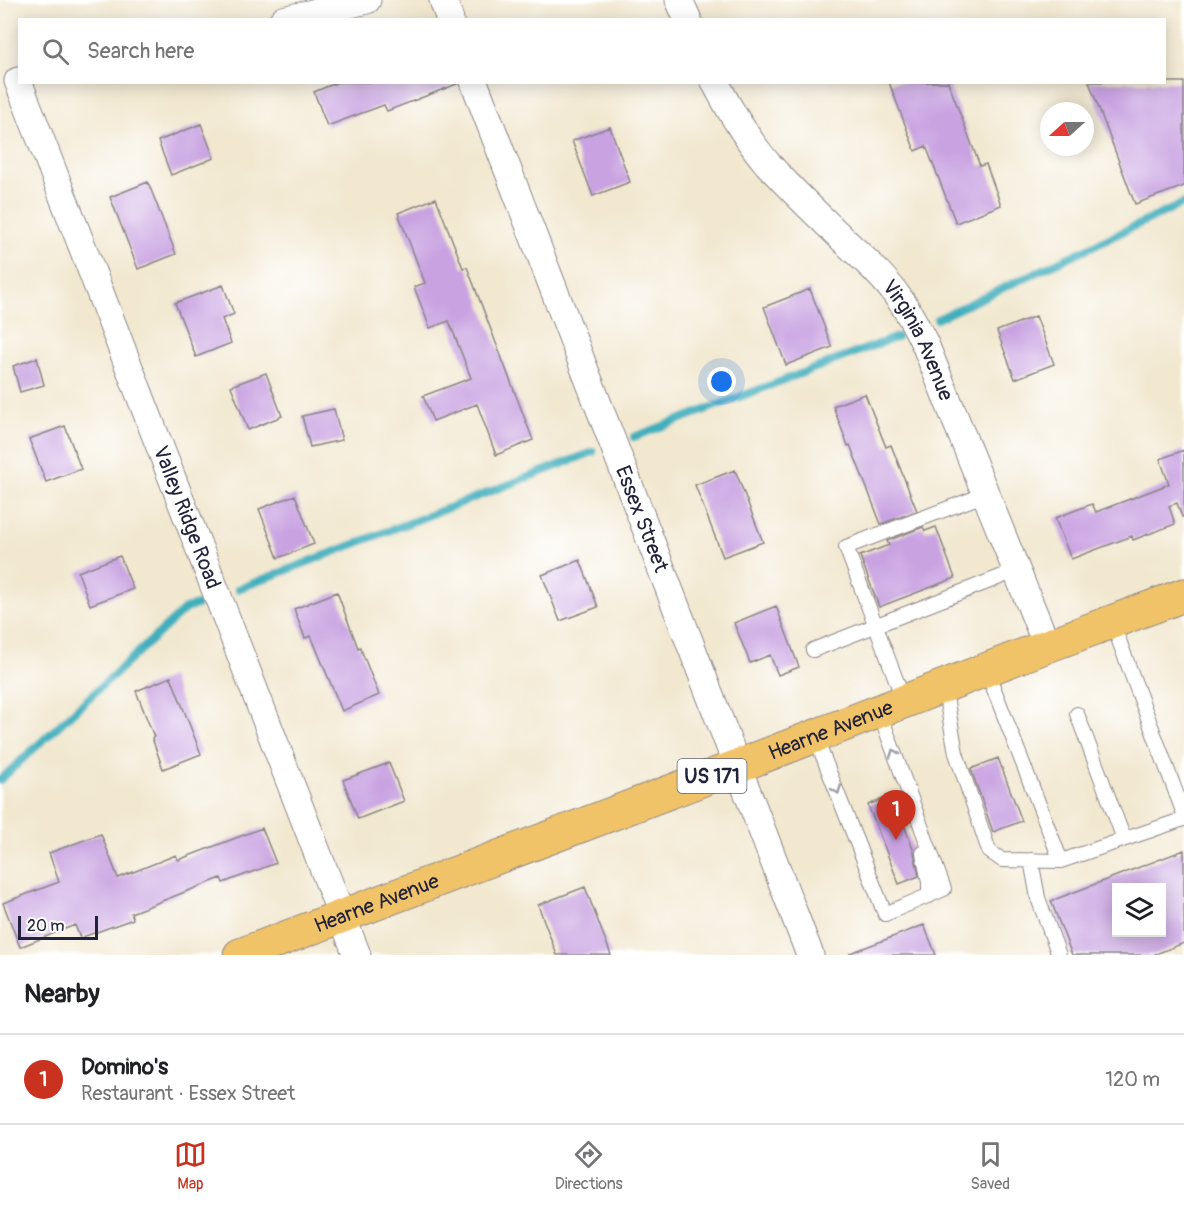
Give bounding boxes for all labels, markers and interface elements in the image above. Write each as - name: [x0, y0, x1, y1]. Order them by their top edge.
- search box: [18, 18, 1166, 84]
- icon: search: [39, 35, 72, 68]
- text: Search here: [87, 37, 194, 65]
- north arrow: [1040, 102, 1094, 156]
- street label: Virginia Avenue: [876, 274, 960, 405]
- your location: [707, 367, 736, 396]
- street label: Valley Ridge Road: [147, 442, 227, 593]
- street label: Essex Street: [609, 462, 675, 576]
- street label: Hearne Avenue: [764, 693, 897, 766]
- one-way arrow: [889, 748, 901, 759]
- road number: US 171: [678, 759, 746, 793]
- one-way arrow: [830, 784, 842, 795]
- pin: 1: [876, 790, 916, 840]
- street label: Hearne Avenue: [310, 867, 443, 939]
- map controls: [1112, 883, 1166, 937]
- button: layers: [1112, 883, 1166, 937]
- scale bar: [18, 913, 98, 940]
- text: 20 m: [27, 916, 65, 936]
- text: Nearby: [24, 978, 100, 1010]
- text: Domino's: [81, 1053, 168, 1081]
- text: 1: [40, 1067, 47, 1092]
- text: 120 m: [1105, 1067, 1160, 1092]
- text: Restaurant · Essex Street: [81, 1081, 295, 1106]
- tab: Map: [174, 1138, 207, 1194]
- tab: Directions: [555, 1138, 623, 1194]
- tab: Saved: [970, 1138, 1010, 1194]

